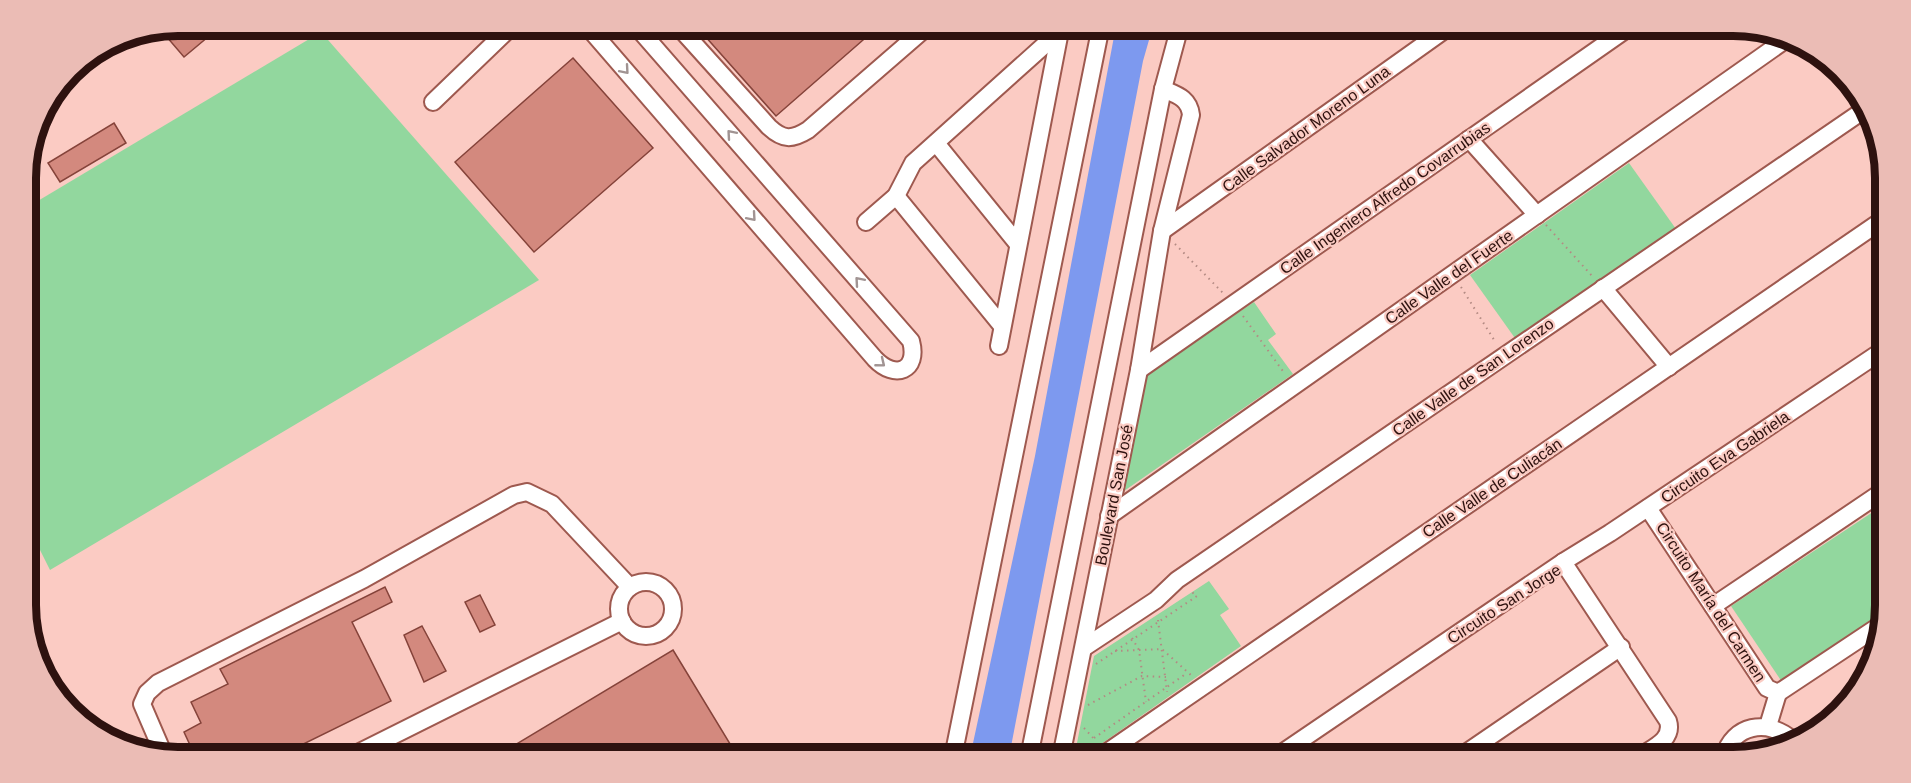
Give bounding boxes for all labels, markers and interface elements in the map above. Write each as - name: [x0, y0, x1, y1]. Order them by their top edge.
- street label: Calle Salvador Moreno Luna: [1219, 62, 1393, 195]
- one-way arrow: [618, 63, 629, 74]
- street label: Calle Ingeniero Alfredo Covarrubias: [1277, 119, 1493, 277]
- one-way arrow: [727, 130, 738, 141]
- one-way arrow: [745, 210, 756, 221]
- street label: Calle Valle del Fuerte: [1382, 226, 1516, 327]
- one-way arrow: [855, 277, 866, 288]
- street label: Calle Valle de San Lorenzo: [1389, 315, 1557, 439]
- one-way arrow: [874, 356, 885, 367]
- street label: Circuito Eva Gabriela: [1658, 408, 1793, 506]
- street label: Boulevard San José: [1092, 423, 1136, 567]
- street label: Calle Valle de Culiacán: [1419, 435, 1565, 541]
- street label: Circuito María del Carmen: [1653, 519, 1769, 685]
- street label: Circuito San Jorge: [1444, 561, 1564, 647]

